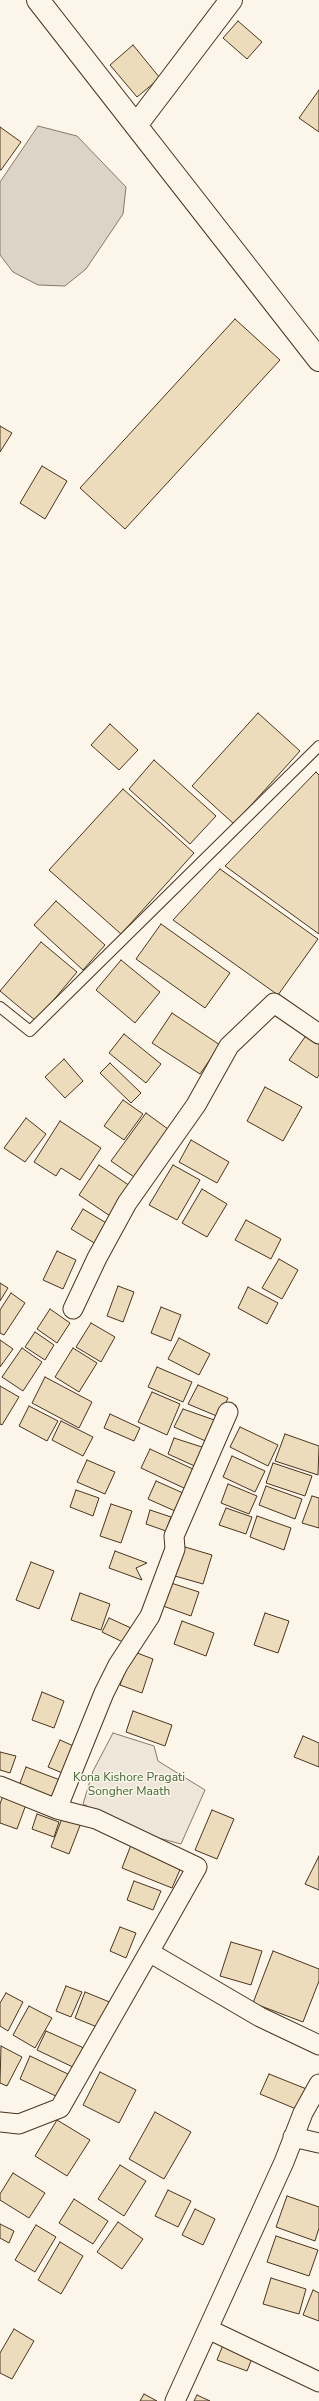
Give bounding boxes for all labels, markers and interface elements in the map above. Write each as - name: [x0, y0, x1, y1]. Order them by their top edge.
- park label: Kona Kishore Pragati Songher Maath: [73, 1771, 185, 1799]

